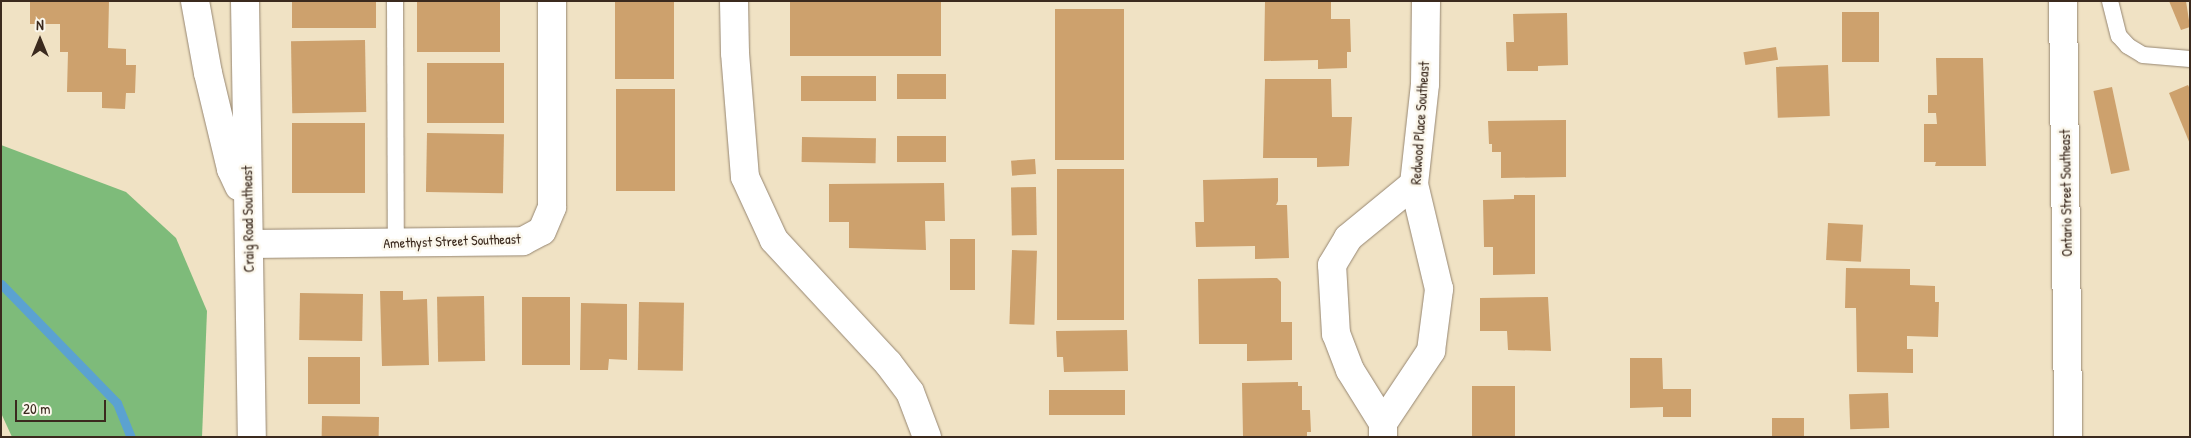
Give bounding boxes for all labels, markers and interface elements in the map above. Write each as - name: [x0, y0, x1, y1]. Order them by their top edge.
- north arrow: [15, 15, 65, 65]
- text: N: [36, 15, 44, 34]
- street label: Redwood Place Southeast: [1407, 61, 1433, 185]
- street label: Ontario Street Southeast: [2056, 129, 2076, 257]
- street label: Craig Road Southeast: [239, 165, 257, 273]
- street label: Amethyst Street Southeast: [383, 230, 521, 252]
- scale bar: [18, 390, 109, 422]
- text: 20 m: [23, 398, 50, 419]

